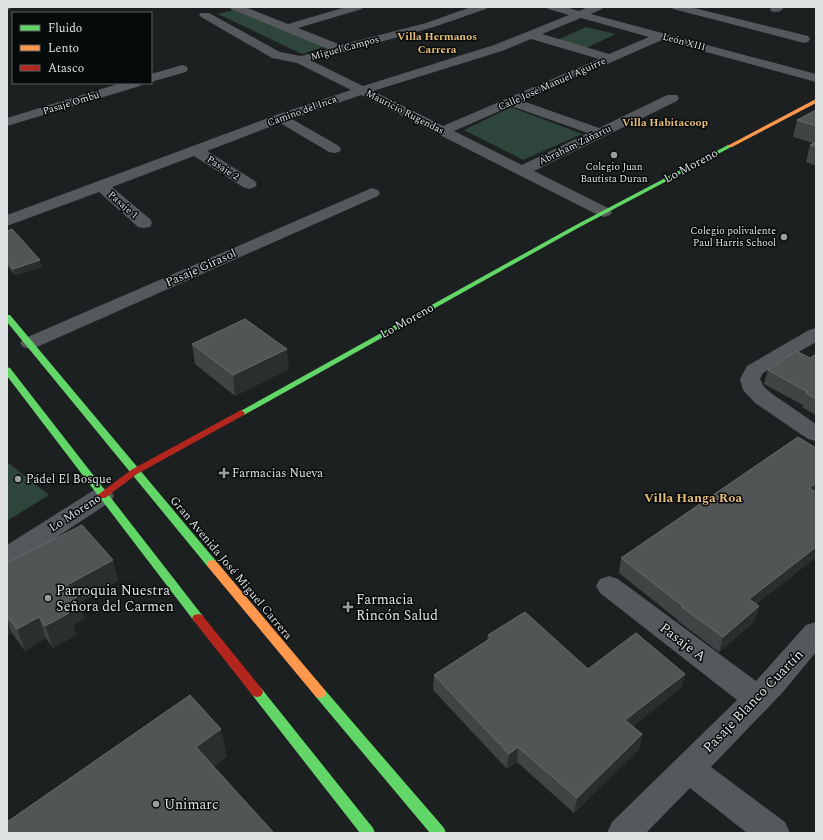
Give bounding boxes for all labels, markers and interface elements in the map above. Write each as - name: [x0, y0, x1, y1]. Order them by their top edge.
- legend: [12, 12, 152, 84]
- text: Fluido: [48, 19, 82, 38]
- district label: Villa Hermanos Carrera: [397, 28, 477, 58]
- street label: León XIII: [661, 29, 707, 55]
- street label: Miguel Campos: [309, 31, 381, 65]
- text: Lento: [48, 39, 79, 58]
- street label: Calle José Manuel Aguirre: [496, 53, 609, 115]
- text: Atasco: [48, 59, 84, 78]
- street label: Mauricio Rugendas: [363, 85, 447, 139]
- street label: Pasaje Ombú: [41, 87, 102, 119]
- street label: Camino del Inca: [265, 91, 339, 131]
- district label: Villa Habitacoop: [622, 114, 709, 131]
- street label: Abraham Zañartu: [536, 120, 614, 169]
- street label: Lo Moreno: [660, 144, 722, 188]
- marker: Colegio Juan Bautista Duran: [609, 150, 619, 160]
- street label: Pasaje 2: [204, 152, 242, 184]
- place label: Colegio Juan Bautista Duran: [580, 159, 648, 187]
- street label: Pasaje 1: [104, 187, 142, 223]
- place label: Colegio polivalente Paul Harris School: [690, 223, 776, 251]
- marker: Colegio polivalente Paul Harris School: [779, 232, 789, 242]
- street label: Pasaje Girasol: [162, 244, 240, 292]
- street label: Lo Moreno: [377, 298, 437, 344]
- place label: Farmacias Nueva: [232, 464, 323, 483]
- marker: Farmacias Nueva: [219, 468, 229, 478]
- place label: Pádel El Bosque: [26, 470, 112, 489]
- marker: Pádel El Bosque: [13, 474, 23, 484]
- district label: Villa Hanga Roa: [644, 488, 742, 508]
- street label: Lo Moreno: [45, 489, 105, 537]
- street label: Gran Avenida José Miguel Carrera: [165, 492, 297, 644]
- place label: Parroquia Nuestra Señora del Carmen: [56, 580, 174, 617]
- place label: Farmacia Rincón Salud: [356, 589, 438, 626]
- marker: Parroquia Nuestra Señora del Carmen: [43, 593, 53, 603]
- marker: Farmacia Rincón Salud: [343, 602, 353, 612]
- street label: Pasaje A: [655, 617, 711, 667]
- street label: Pasaje Blanco Cuartín: [698, 644, 808, 758]
- place label: Unimarc: [164, 794, 219, 815]
- marker: Unimarc: [151, 799, 161, 809]

